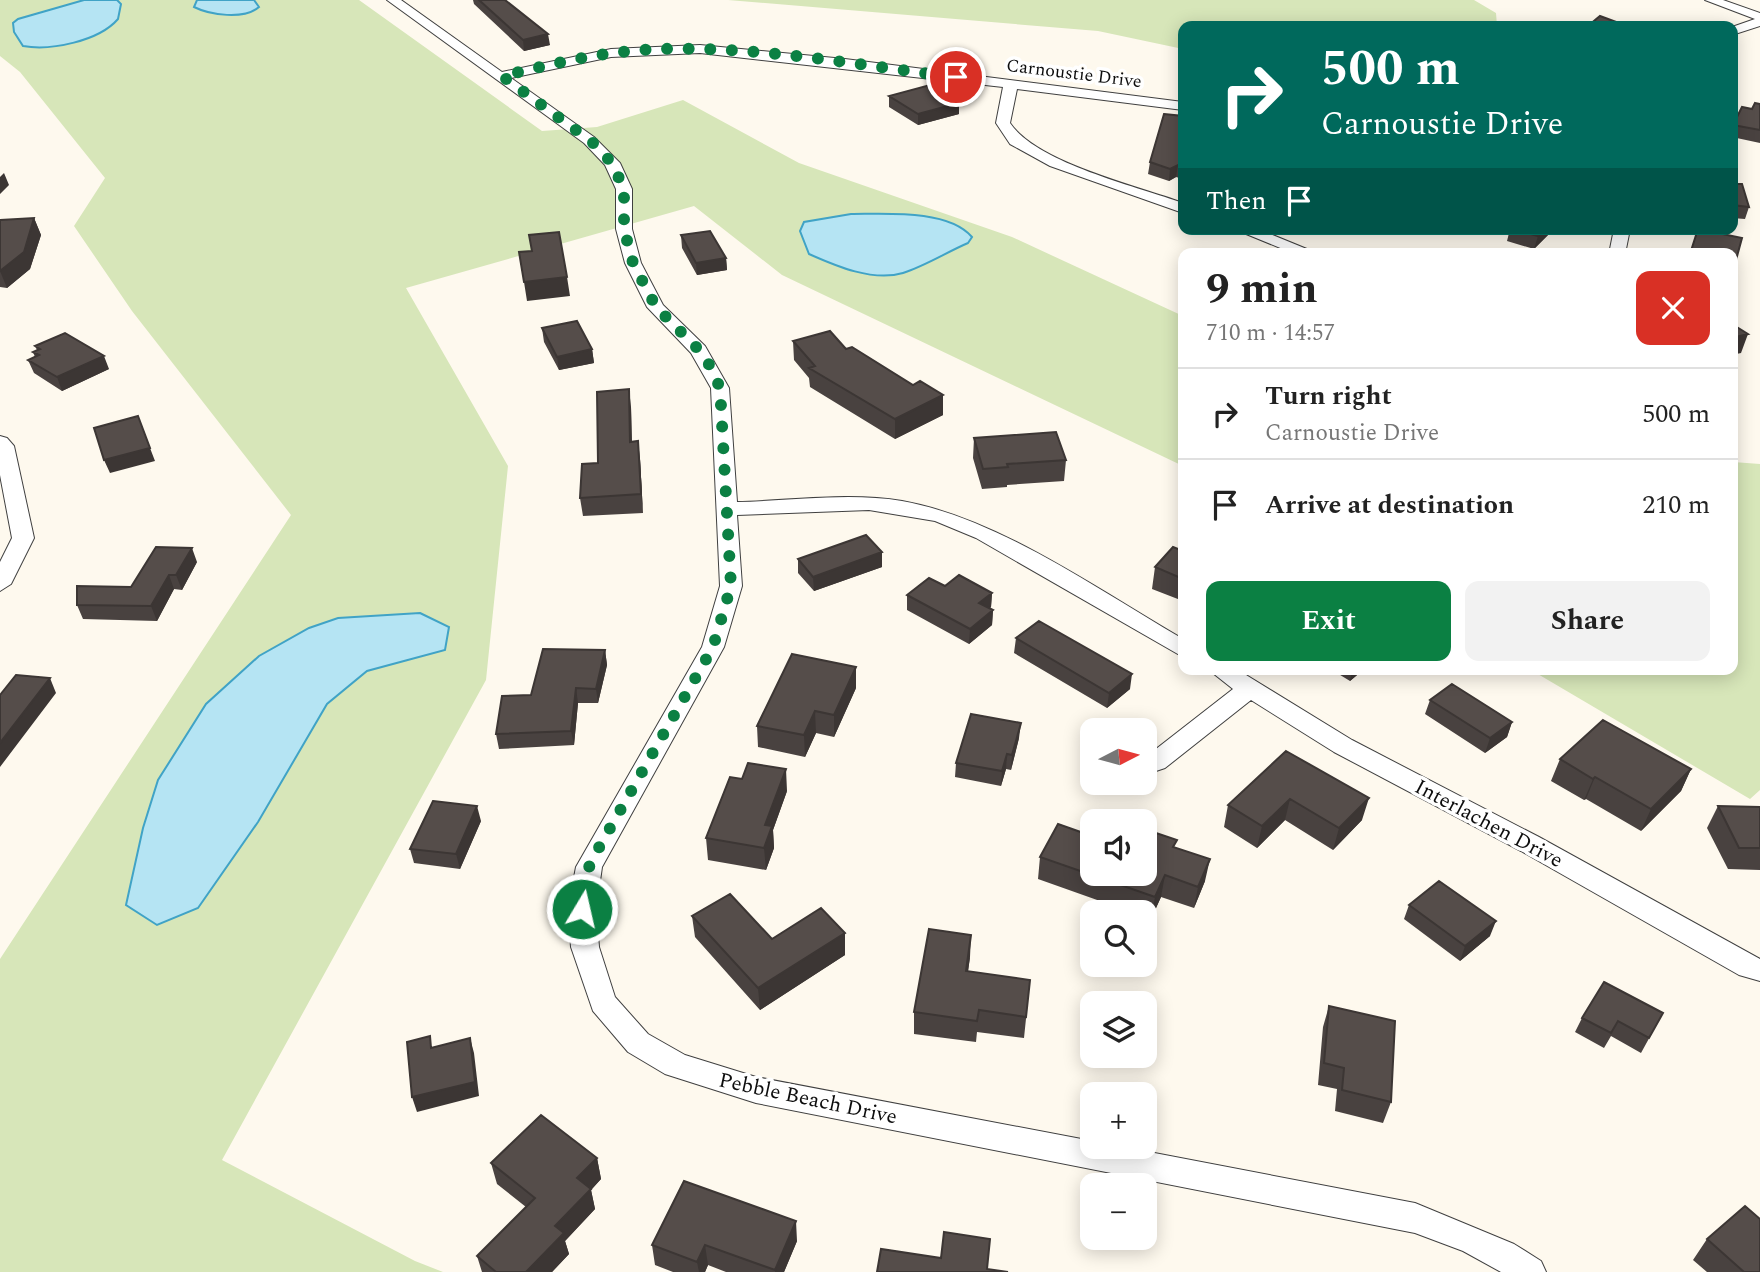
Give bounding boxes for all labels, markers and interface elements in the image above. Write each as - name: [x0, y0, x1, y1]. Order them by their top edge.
- text: 500 m: [1321, 32, 1460, 107]
- pin: [926, 47, 986, 107]
- icon: right: [1206, 49, 1297, 140]
- street label: Carnoustie Drive: [1005, 52, 1143, 95]
- icon: arrive: [937, 58, 975, 96]
- text: Carnoustie Drive: [1321, 100, 1563, 149]
- text: Then: [1206, 181, 1266, 221]
- icon: arrive: [1280, 182, 1318, 220]
- text: 9 min: [1206, 258, 1318, 321]
- button: close: [1636, 271, 1710, 345]
- text: 710 m · 14:57: [1206, 316, 1335, 351]
- text: Turn right: [1265, 376, 1392, 416]
- text: 500 m: [1642, 394, 1710, 434]
- icon: right: [1206, 395, 1244, 433]
- text: Carnoustie Drive: [1265, 416, 1439, 451]
- text: Arrive at destination: [1265, 485, 1514, 525]
- text: 210 m: [1642, 485, 1710, 525]
- icon: arrive: [1206, 486, 1244, 524]
- button: Exit: [1206, 581, 1451, 661]
- button: Share: [1465, 581, 1710, 661]
- north arrow: [1080, 718, 1157, 794]
- map controls: [1080, 718, 1157, 1250]
- street label: Interlachen Drive: [1409, 771, 1569, 877]
- button: sound: [1080, 809, 1157, 886]
- position arrow: [545, 872, 619, 946]
- button: search: [1080, 900, 1157, 977]
- button: layers: [1080, 991, 1157, 1068]
- street label: Pebble Beach Drive: [716, 1064, 900, 1134]
- button: +: [1080, 1082, 1157, 1159]
- button: −: [1080, 1173, 1157, 1250]

